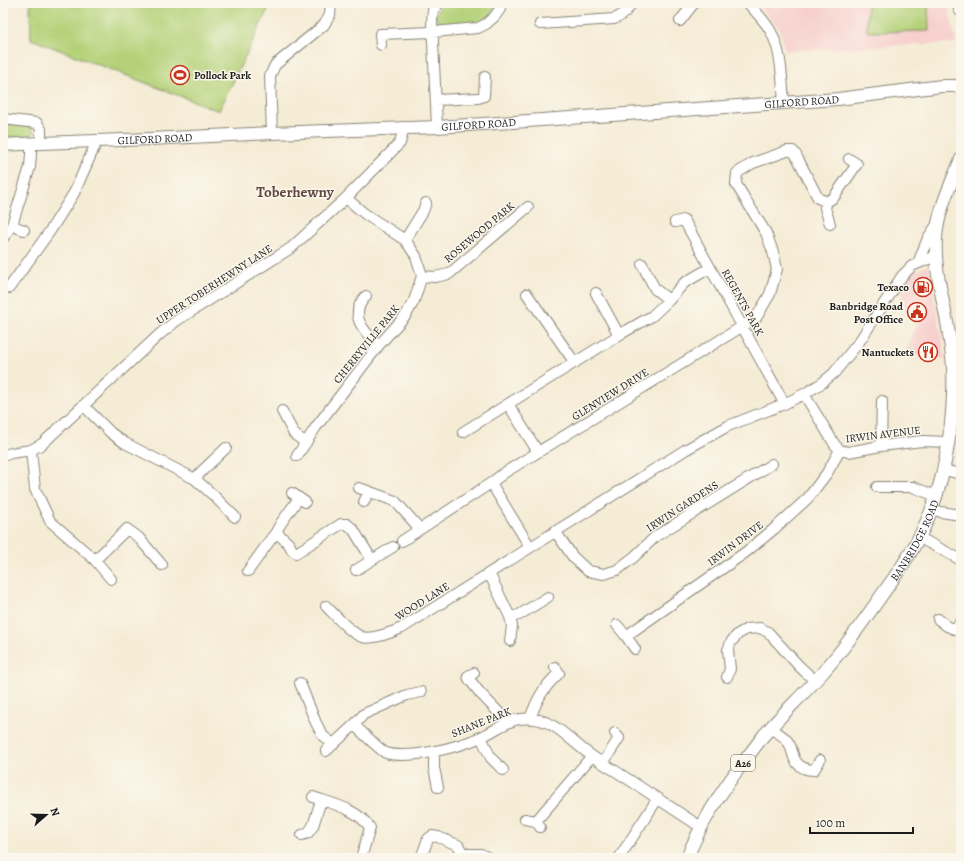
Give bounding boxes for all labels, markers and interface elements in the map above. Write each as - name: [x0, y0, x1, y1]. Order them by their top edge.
- sports icon: Pollock Park: [169, 64, 191, 86]
- place label: Pollock Park: [194, 68, 251, 83]
- street label: GILFORD ROAD: [764, 92, 840, 112]
- street label: GILFORD ROAD: [441, 115, 517, 135]
- street label: GILFORD ROAD: [117, 130, 193, 148]
- district label: Toberhewny: [256, 182, 335, 202]
- street label: ROSEWOOD PARK: [441, 198, 518, 266]
- street label: UPPER TOBERHEWNY LANE: [153, 241, 275, 328]
- street label: REGENTS PARK: [718, 266, 767, 338]
- fuel station icon: Texaco: [912, 276, 934, 298]
- place label: Texaco: [877, 280, 909, 295]
- place label: Banbridge Road Post Office: [829, 299, 903, 327]
- public building icon: Banbridge Road Post Office: [906, 301, 928, 323]
- street label: CHERRYVILLE PARK: [330, 302, 403, 387]
- restaurant icon: Nantuckets: [917, 341, 939, 363]
- place label: Nantuckets: [862, 345, 915, 360]
- street label: GLENVIEW DRIVE: [569, 365, 652, 424]
- street label: IRWIN AVENUE: [845, 422, 922, 447]
- street label: IRWIN GARDENS: [643, 477, 721, 535]
- street label: BANBRIDGE ROAD: [887, 498, 943, 584]
- street label: IRWIN DRIVE: [704, 517, 766, 569]
- street label: WOOD LANE: [391, 579, 452, 625]
- street label: SHANE PARK: [449, 704, 513, 741]
- road number: A26: [731, 755, 755, 771]
- north arrow: [26, 795, 66, 835]
- text: N: [47, 805, 63, 818]
- scale bar: [810, 809, 913, 835]
- text: 100 m: [816, 815, 845, 831]

